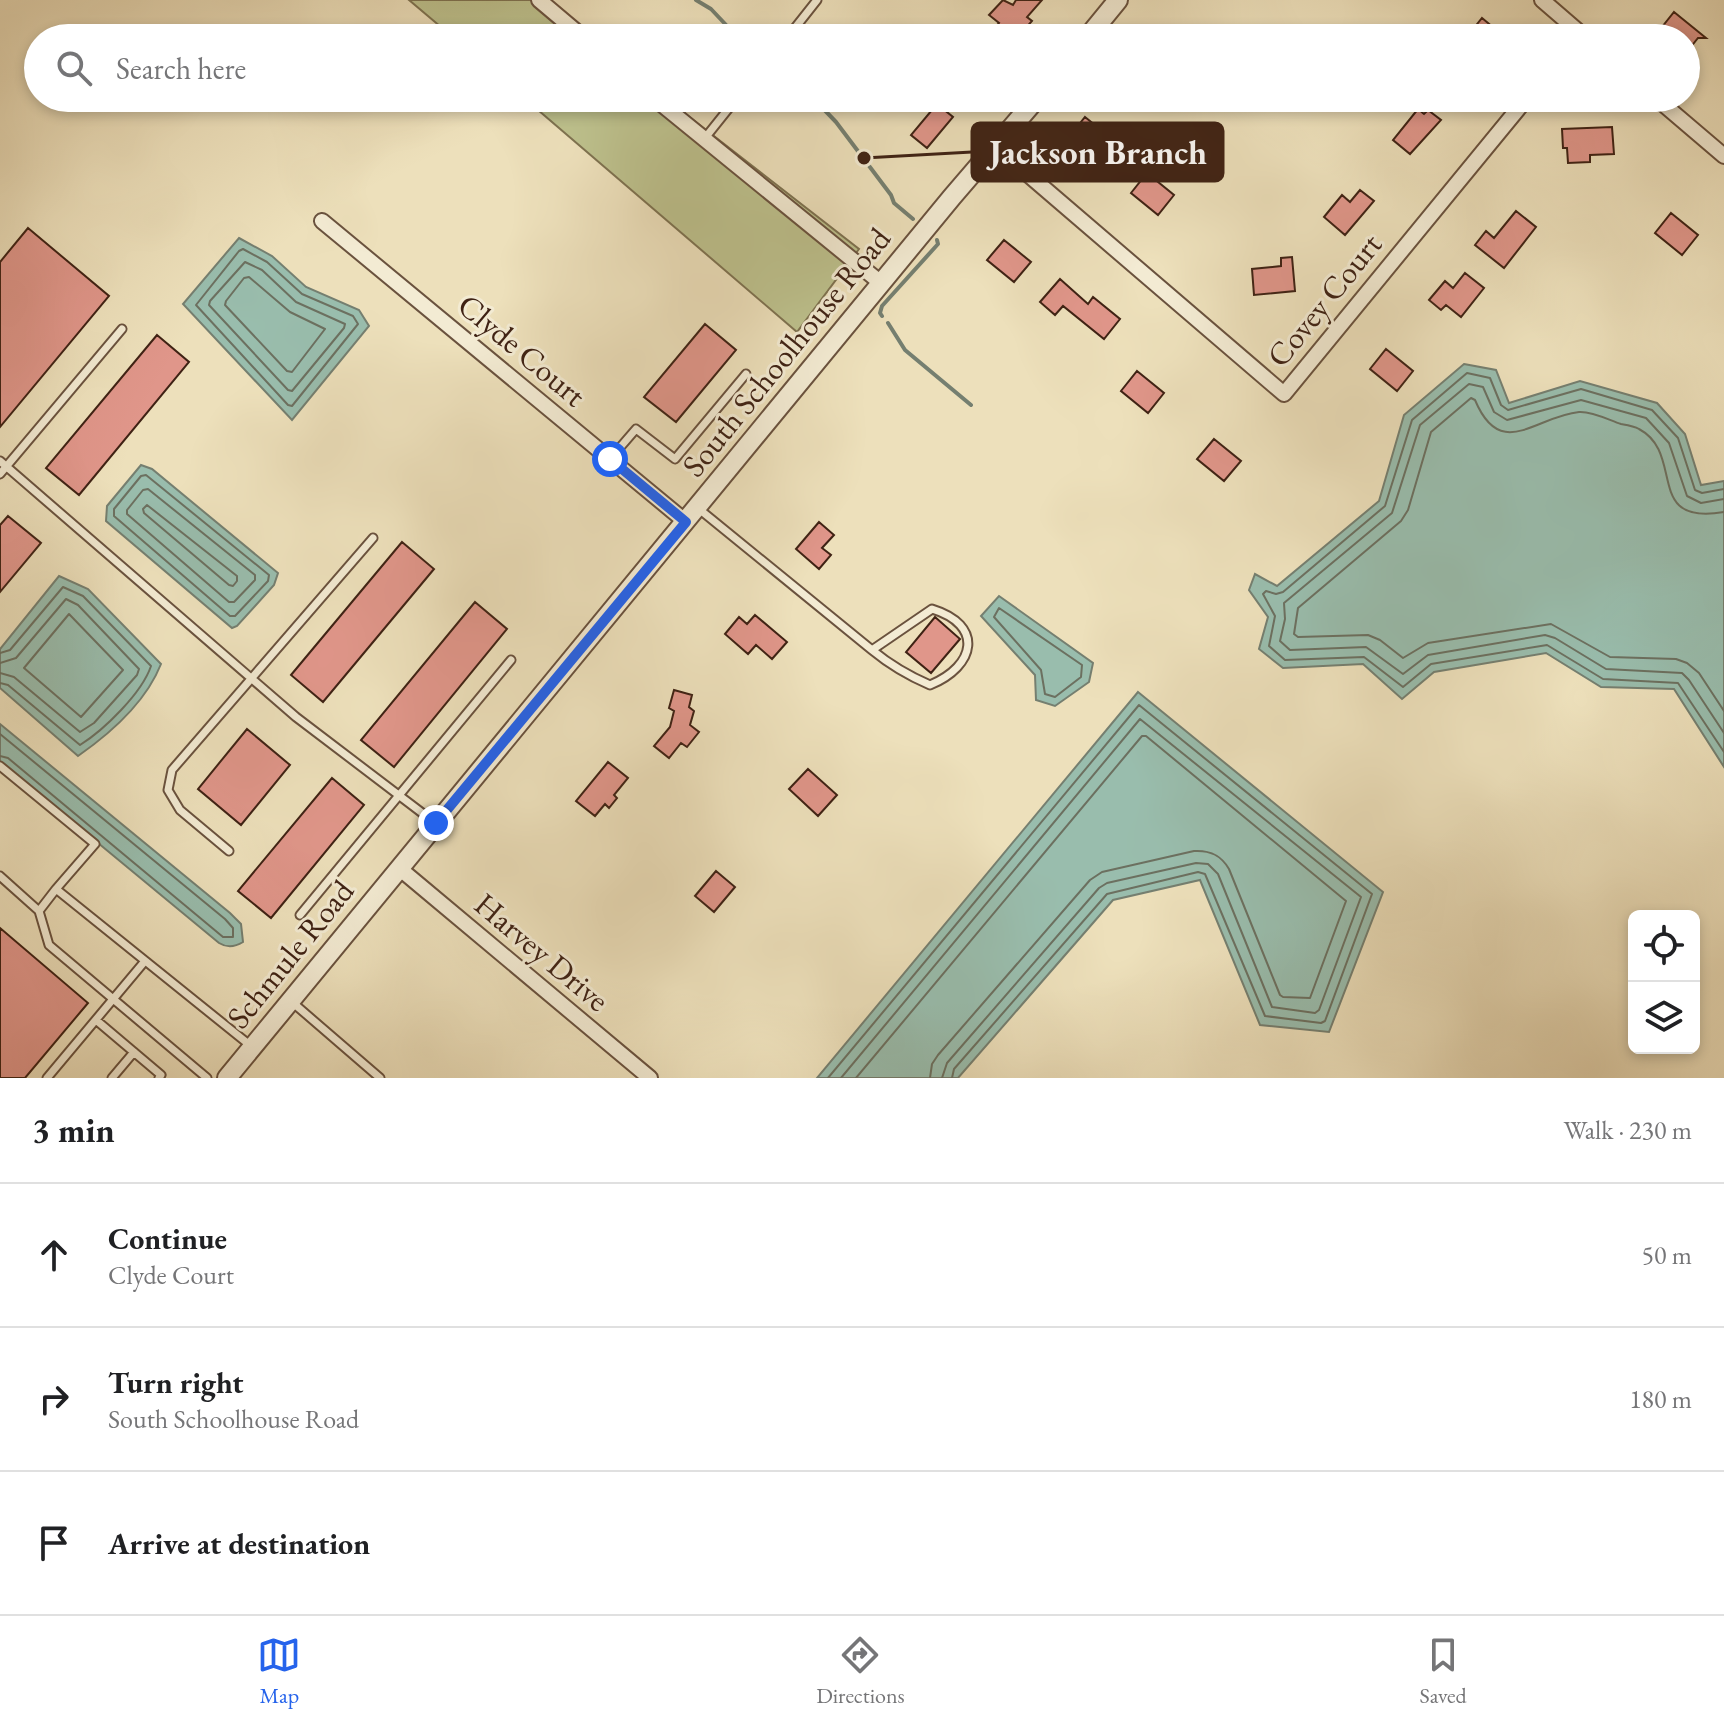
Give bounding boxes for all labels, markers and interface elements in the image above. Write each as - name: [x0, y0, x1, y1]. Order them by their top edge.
- search box: [24, 24, 1700, 112]
- icon: search: [52, 46, 96, 90]
- text: Search here: [116, 49, 246, 88]
- callout: Jackson Branch: [972, 123, 1223, 181]
- text: Jackson Branch: [986, 130, 1207, 174]
- street label: South Schoolhouse Road: [672, 218, 900, 485]
- street label: Covey Court: [1257, 224, 1391, 376]
- street label: Clyde Court: [449, 284, 595, 416]
- route start: [592, 441, 628, 477]
- route end: [418, 805, 454, 841]
- street label: Schmule Road: [217, 870, 363, 1037]
- street label: Harvey Drive: [466, 883, 618, 1021]
- map controls: [1628, 910, 1700, 1054]
- button: locate: [1628, 910, 1700, 982]
- button: layers: [1628, 982, 1700, 1054]
- text: 3 min: [32, 1108, 115, 1152]
- text: Walk · 230 m: [1564, 1113, 1692, 1147]
- text: Continue: [108, 1219, 227, 1258]
- icon: ahead: [32, 1233, 76, 1277]
- text: 50 m: [1642, 1238, 1692, 1272]
- text: Clyde Court: [108, 1258, 234, 1292]
- text: Turn right: [108, 1363, 244, 1402]
- icon: right: [32, 1377, 76, 1421]
- text: 180 m: [1629, 1382, 1692, 1416]
- text: South Schoolhouse Road: [108, 1402, 359, 1436]
- icon: arrive: [32, 1521, 76, 1565]
- text: Arrive at destination: [108, 1524, 370, 1563]
- tab: Map: [257, 1633, 301, 1710]
- tab: Directions: [816, 1633, 905, 1710]
- tab: Saved: [1419, 1633, 1467, 1710]

